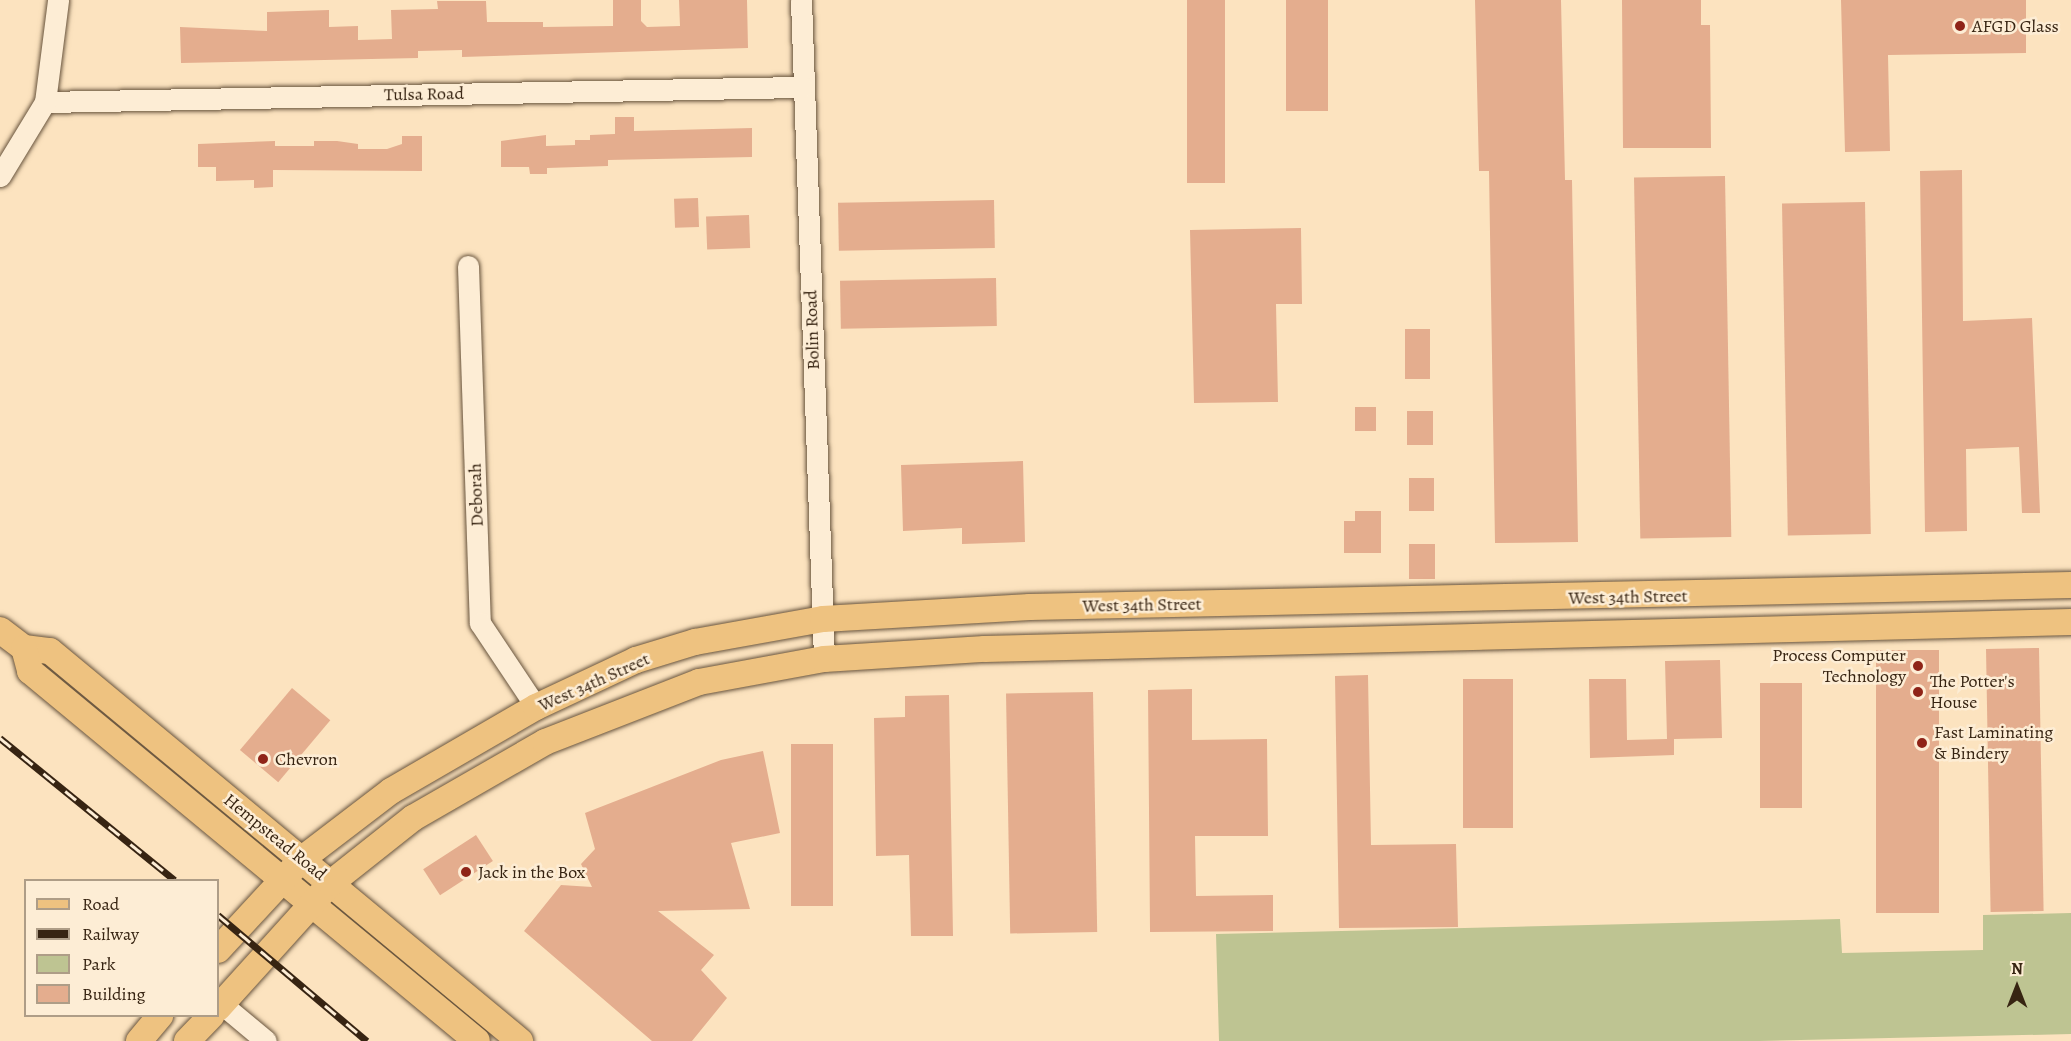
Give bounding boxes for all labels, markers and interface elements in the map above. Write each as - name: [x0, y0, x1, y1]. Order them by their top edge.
- place label: AFGD Glass: [1972, 15, 2059, 37]
- marker: AFGD Glass: [1953, 19, 1967, 33]
- street label: Tulsa Road: [384, 83, 464, 105]
- street label: Bolin Road: [800, 290, 824, 370]
- street label: Deborah: [464, 463, 488, 527]
- street label: West 34th Street: [1568, 585, 1688, 609]
- street label: West 34th Street: [1082, 593, 1202, 617]
- place label: Process Computer Technology: [1772, 645, 1906, 688]
- street label: West 34th Street: [535, 648, 653, 716]
- marker: Process Computer Technology: [1911, 659, 1925, 673]
- place label: The Potter's House: [1930, 671, 2015, 714]
- marker: The Potter's House: [1911, 685, 1925, 699]
- place label: Fast Laminating & Bindery: [1934, 722, 2053, 764]
- marker: Fast Laminating & Bindery: [1915, 736, 1929, 750]
- place label: Chevron: [275, 748, 337, 770]
- marker: Chevron: [256, 752, 270, 766]
- street label: Hempstead Road: [219, 789, 331, 885]
- place label: Jack in the Box: [478, 861, 585, 883]
- marker: Jack in the Box: [459, 865, 473, 879]
- legend: [24, 879, 219, 1017]
- text: Road: [82, 892, 119, 916]
- text: Railway: [82, 922, 139, 946]
- text: Park: [82, 952, 116, 976]
- north arrow: [1987, 957, 2047, 1017]
- text: N: [2011, 958, 2023, 980]
- text: Building: [82, 982, 146, 1006]

